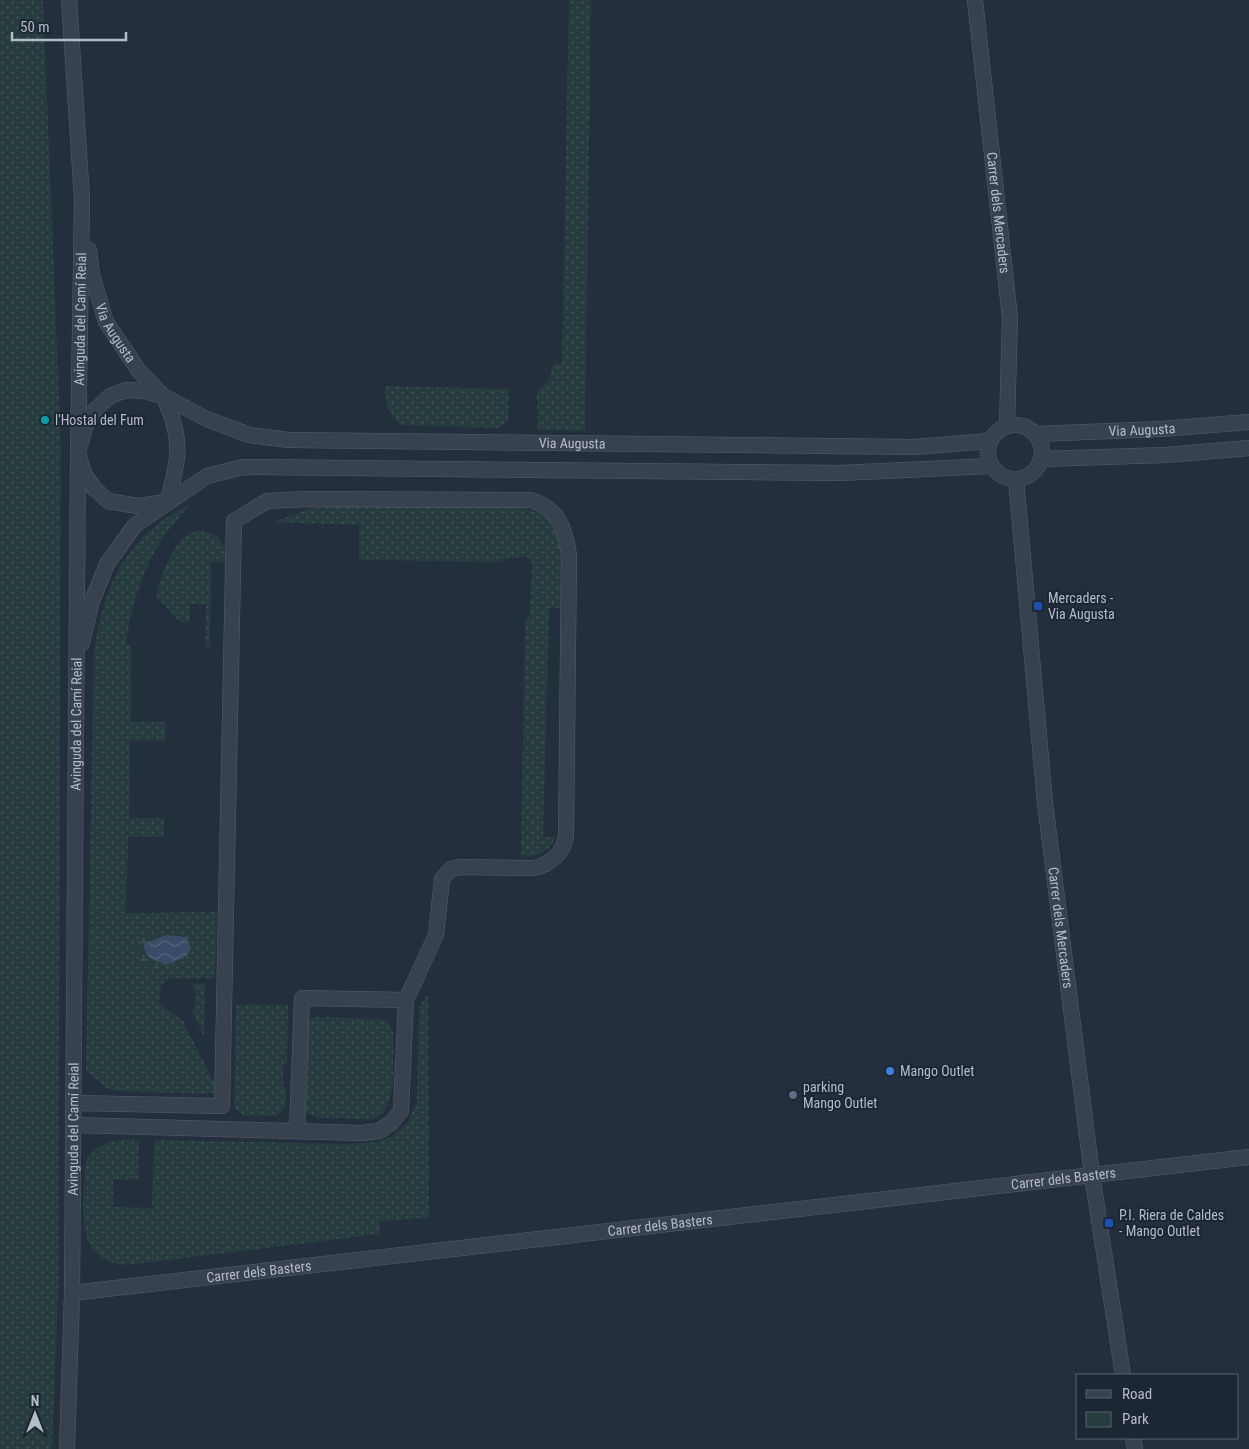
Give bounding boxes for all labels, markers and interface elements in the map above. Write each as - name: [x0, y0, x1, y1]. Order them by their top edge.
- scale bar: [12, 10, 126, 42]
- text: 50 m: [20, 18, 50, 36]
- street label: Carrer dels Mercaders: [984, 151, 1013, 274]
- street label: Avinguda del Camí Reial: [71, 252, 89, 386]
- street label: Via Augusta: [93, 301, 139, 366]
- place label: l'Hostal del Fum: [55, 412, 144, 428]
- marker: l'Hostal del Fum: [39, 414, 51, 426]
- street label: Via Augusta: [1108, 420, 1176, 439]
- street label: Via Augusta: [539, 435, 606, 452]
- place label: Mercaders - Via Augusta: [1048, 590, 1115, 622]
- marker: Mercaders - Via Augusta: [1032, 600, 1044, 612]
- street label: Avinguda del Camí Reial: [68, 657, 85, 791]
- street label: Carrer dels Mercaders: [1045, 866, 1076, 989]
- street label: Avinguda del Camí Reial: [65, 1062, 82, 1196]
- place label: Mango Outlet: [900, 1063, 974, 1079]
- marker: Mango Outlet: [884, 1065, 896, 1077]
- place label: parking Mango Outlet: [803, 1079, 877, 1111]
- marker: parking Mango Outlet: [787, 1089, 799, 1101]
- street label: Carrer dels Basters: [1010, 1164, 1117, 1192]
- place label: P.I. Riera de Caldes - Mango Outlet: [1119, 1207, 1224, 1239]
- street label: Carrer dels Basters: [607, 1211, 713, 1239]
- marker: P.I. Riera de Caldes - Mango Outlet: [1103, 1217, 1115, 1229]
- street label: Carrer dels Basters: [205, 1257, 312, 1285]
- legend: [1076, 1374, 1239, 1439]
- text: Road: [1122, 1385, 1152, 1403]
- north arrow: [10, 1389, 60, 1439]
- text: N: [31, 1393, 39, 1409]
- text: Park: [1122, 1410, 1149, 1428]

